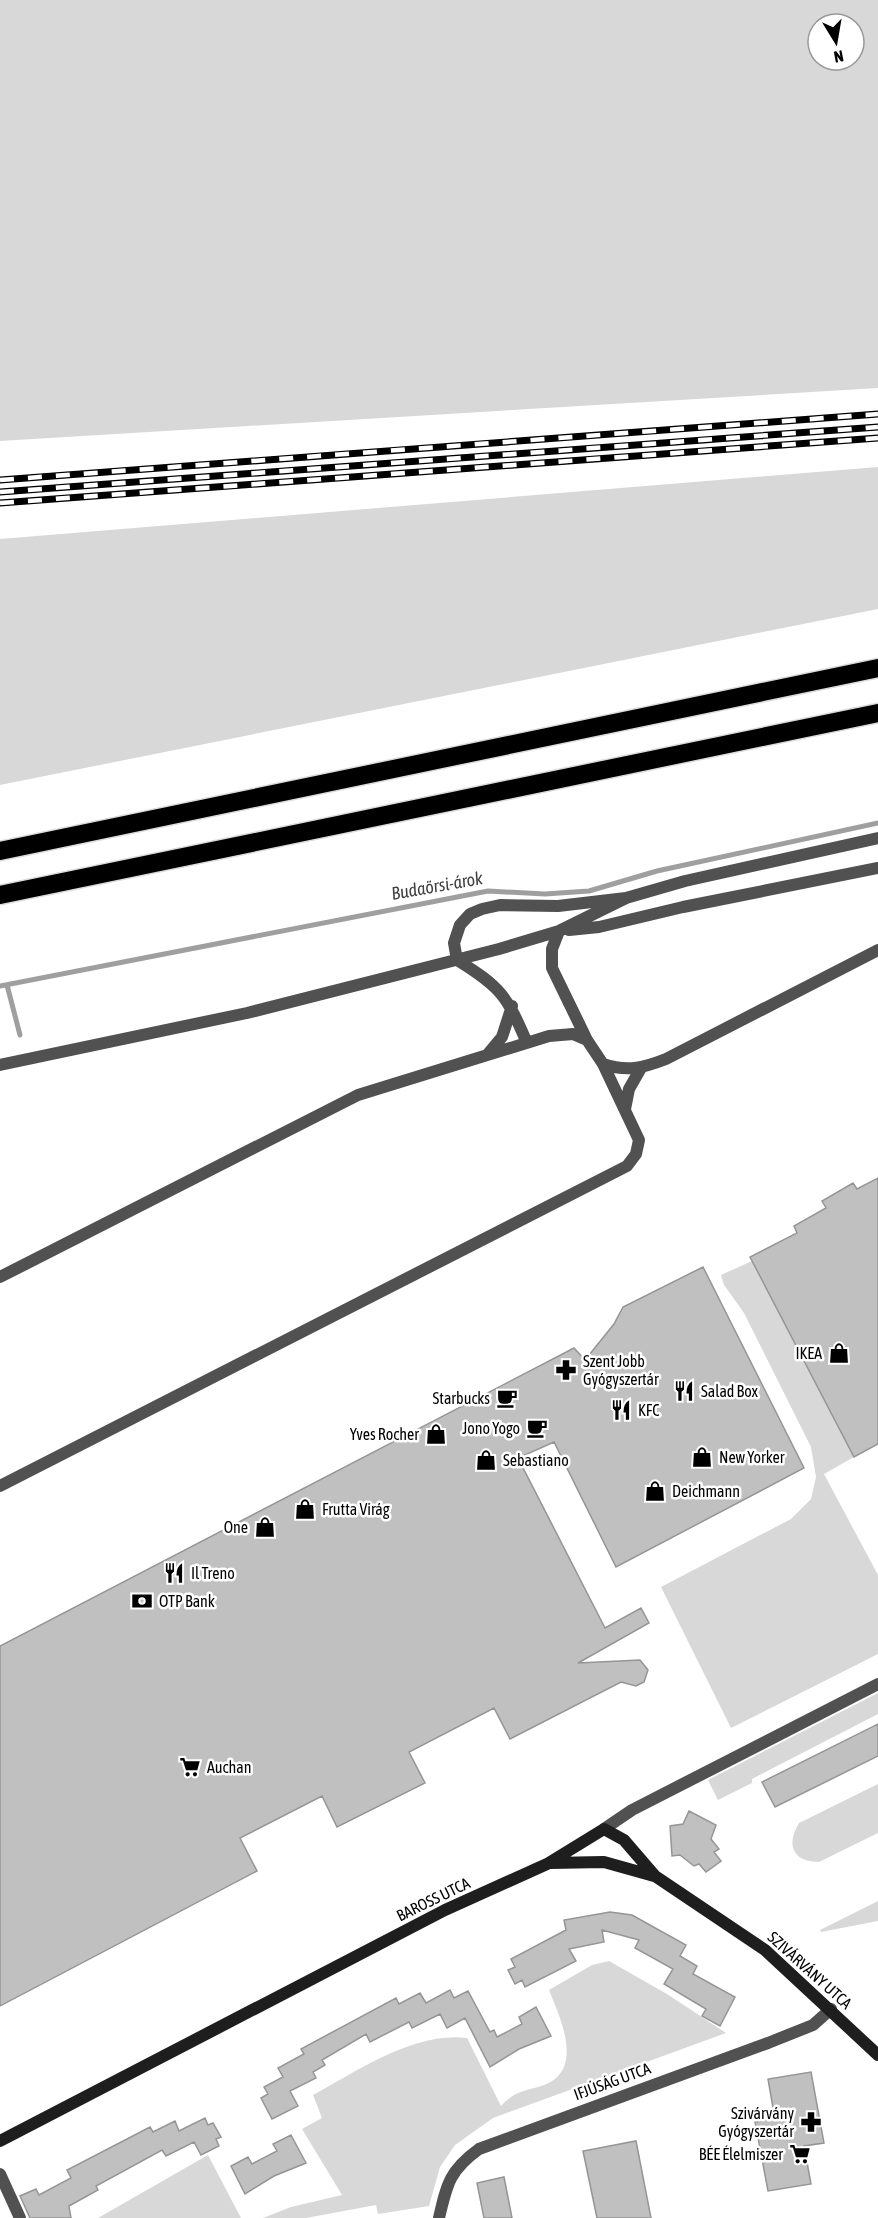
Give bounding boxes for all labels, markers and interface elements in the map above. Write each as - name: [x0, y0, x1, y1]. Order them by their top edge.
- north arrow: [806, 12, 866, 72]
- text: N: [833, 47, 845, 66]
- water label: Budaörsi-árok: [390, 867, 485, 904]
- shop icon: IKEA: [827, 1341, 851, 1365]
- place label: IKEA: [795, 1344, 822, 1362]
- place label: Szent Jobb Gyógyszertár: [583, 1352, 659, 1389]
- pharmacy icon: Szent Jobb Gyógyszertár: [554, 1358, 578, 1382]
- restaurant icon: Salad Box: [672, 1379, 696, 1403]
- place label: Salad Box: [701, 1382, 759, 1400]
- cafe icon: Starbucks: [495, 1386, 519, 1410]
- place label: Starbucks: [433, 1389, 490, 1407]
- restaurant icon: KFC: [609, 1398, 633, 1422]
- place label: KFC: [638, 1401, 660, 1419]
- cafe icon: Jono Yogo: [525, 1416, 549, 1440]
- place label: Jono Yogo: [462, 1419, 520, 1438]
- shop icon: Yves Rocher: [424, 1422, 448, 1446]
- place label: Yves Rocher: [350, 1425, 419, 1443]
- shop icon: New Yorker: [690, 1445, 714, 1469]
- shop icon: Sebastiano: [474, 1448, 498, 1472]
- place label: New Yorker: [719, 1448, 785, 1466]
- place label: Sebastiano: [503, 1451, 569, 1469]
- shop icon: Deichmann: [643, 1479, 667, 1503]
- place label: Deichmann: [672, 1482, 740, 1500]
- shop icon: Frutta Virág: [293, 1497, 317, 1521]
- place label: Frutta Virág: [322, 1500, 390, 1519]
- shop icon: One: [253, 1515, 277, 1539]
- place label: One: [224, 1518, 248, 1536]
- restaurant icon: Il Treno: [162, 1561, 186, 1585]
- place label: Il Treno: [191, 1564, 235, 1582]
- bank icon: OTP Bank: [130, 1589, 154, 1613]
- place label: OTP Bank: [159, 1592, 215, 1610]
- supermarket icon: Auchan: [178, 1755, 202, 1779]
- place label: Auchan: [207, 1758, 251, 1776]
- street label: BAROSS UTCA: [393, 1873, 473, 1925]
- street label: SZIVÁRVÁNY UTCA: [764, 1928, 856, 2012]
- street label: IFJÚSÁG UTCA: [571, 2059, 653, 2103]
- place label: Szivárvány Gyógyszertár: [718, 2104, 794, 2141]
- pharmacy icon: Szivárvány Gyógyszertár: [799, 2110, 823, 2134]
- supermarket icon: BÉE Élelmiszer: [788, 2142, 812, 2166]
- place label: BÉE Élelmiszer: [699, 2145, 783, 2163]

